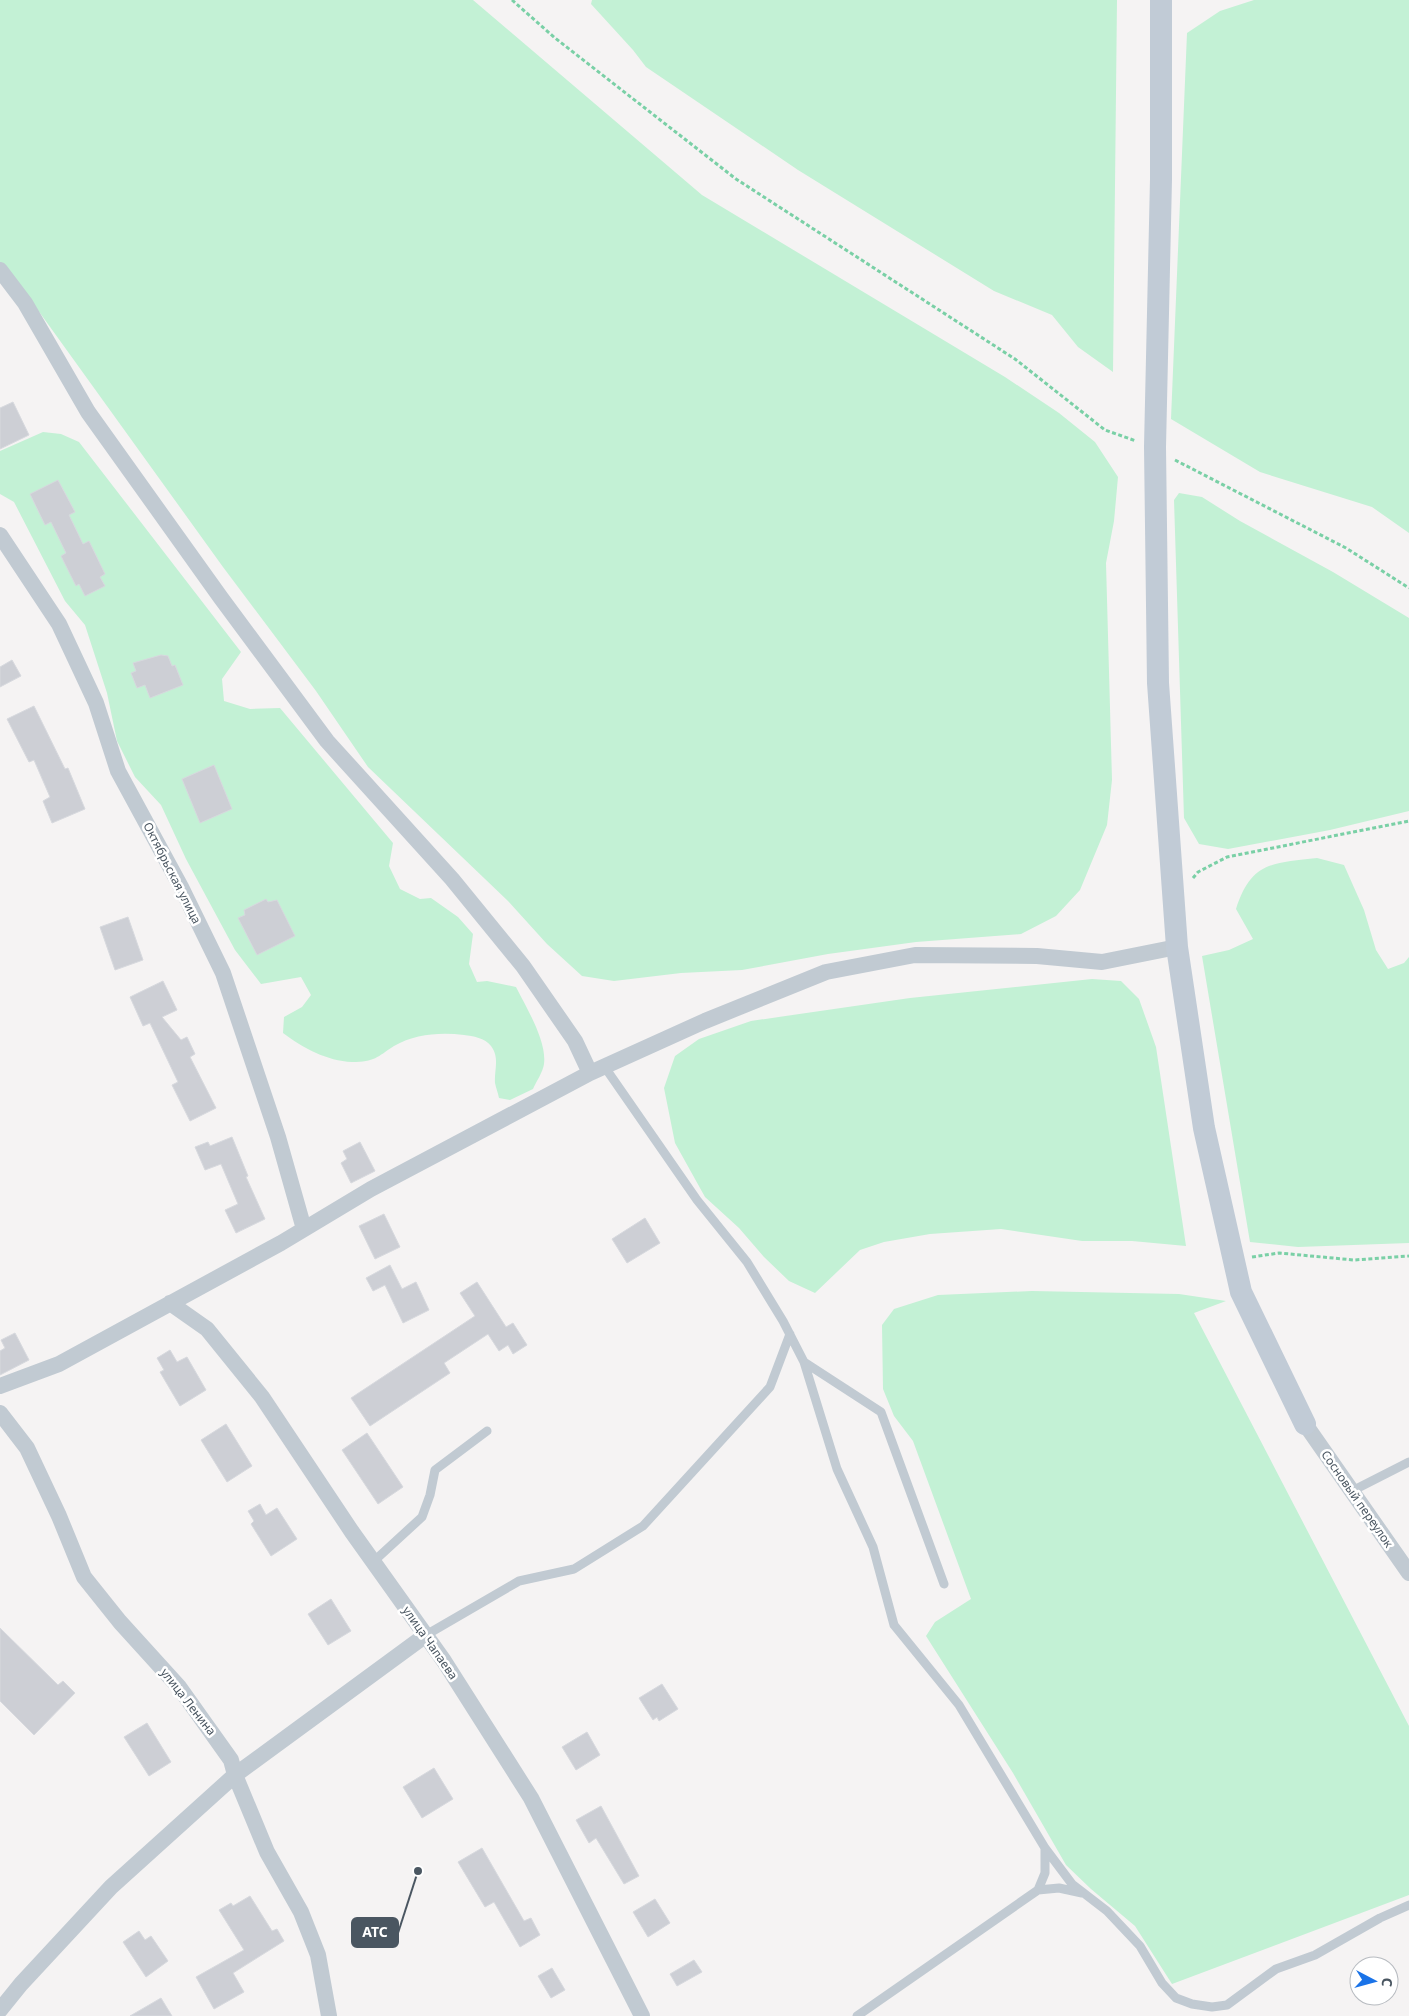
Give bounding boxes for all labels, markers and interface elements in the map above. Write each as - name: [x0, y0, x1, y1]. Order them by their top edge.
- street label: Октябрьская улица: [139, 819, 205, 926]
- street label: Сосновый переулок: [1317, 1447, 1398, 1551]
- street label: улица Чапаева: [399, 1603, 462, 1683]
- street label: улица Ленина: [157, 1665, 220, 1739]
- callout: АТС: [352, 1918, 398, 1947]
- text: АТС: [362, 1922, 388, 1941]
- north arrow: [1349, 1956, 1399, 2006]
- text: С: [1378, 1977, 1397, 1988]

